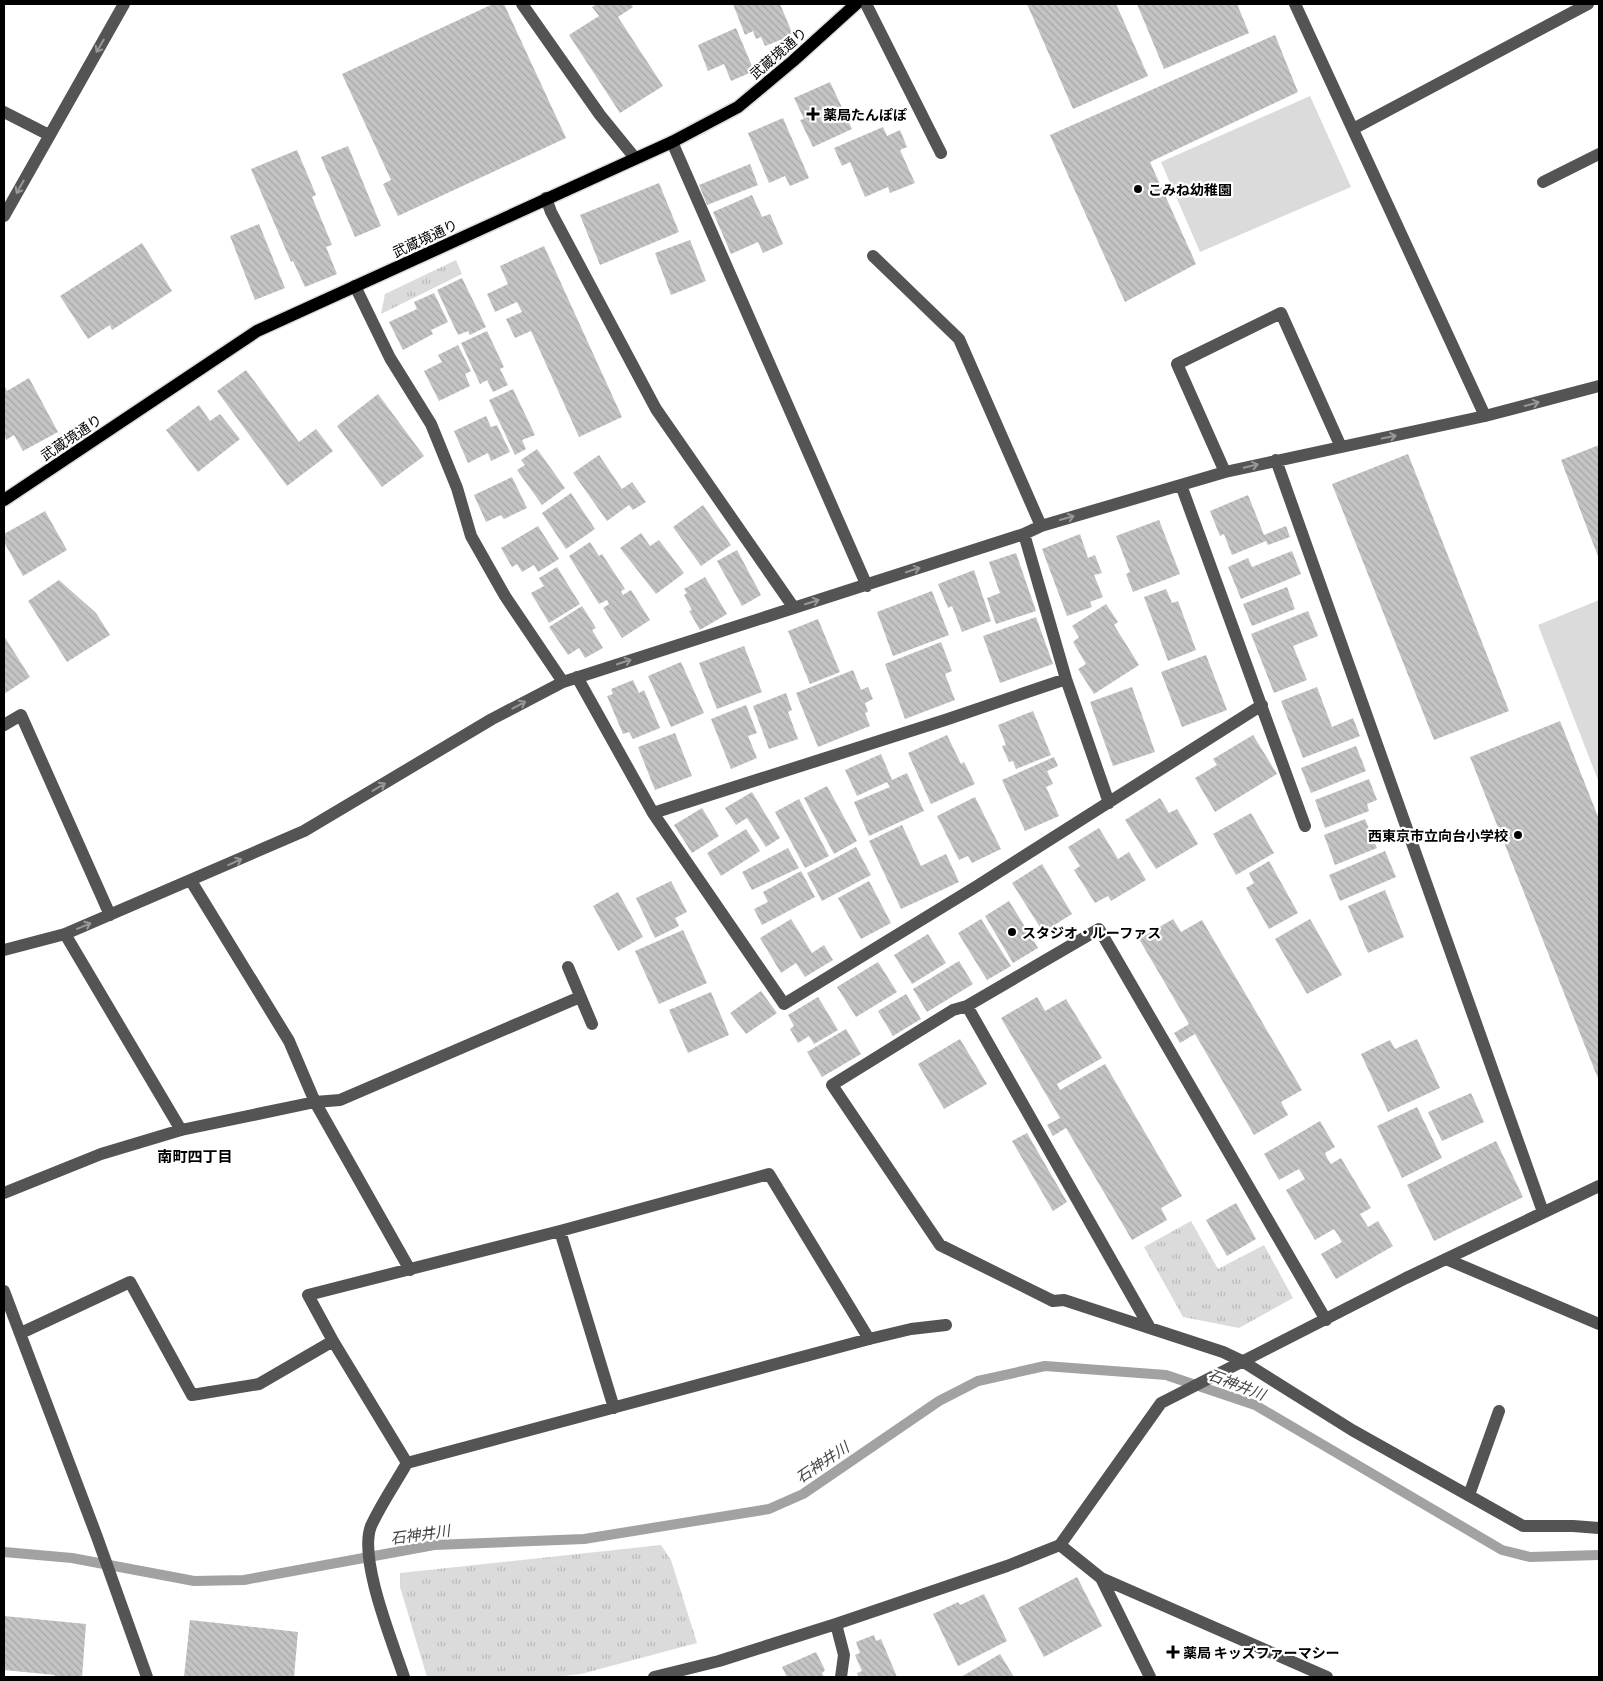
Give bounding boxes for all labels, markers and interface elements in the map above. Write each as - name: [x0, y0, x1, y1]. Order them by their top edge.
- street label: 武蔵境通り: [746, 24, 810, 82]
- one-way arrow: [95, 38, 105, 53]
- place label: 薬局たんぽぽ: [823, 106, 907, 123]
- marker: 薬局たんぽぽ: [807, 108, 819, 120]
- one-way arrow: [15, 180, 25, 195]
- place label: こみね幼稚園: [1148, 181, 1232, 198]
- marker: こみね幼稚園: [1132, 183, 1144, 195]
- street label: 武蔵境通り: [390, 216, 460, 260]
- one-way arrow: [1524, 398, 1540, 408]
- street label: 武蔵境通り: [37, 410, 105, 464]
- one-way arrow: [1381, 431, 1397, 441]
- one-way arrow: [1242, 461, 1258, 470]
- one-way arrow: [1059, 513, 1075, 522]
- one-way arrow: [905, 565, 921, 575]
- one-way arrow: [804, 597, 820, 607]
- one-way arrow: [615, 657, 631, 666]
- one-way arrow: [511, 700, 526, 709]
- one-way arrow: [372, 781, 386, 791]
- place label: 西東京市立向台小学校: [1368, 827, 1508, 844]
- marker: 西東京市立向台小学校: [1512, 829, 1524, 841]
- one-way arrow: [227, 856, 242, 866]
- one-way arrow: [76, 921, 91, 931]
- place label: スタジオ・ルーファス: [1022, 924, 1161, 941]
- marker: スタジオ・ルーファス: [1006, 926, 1018, 938]
- district label: 南町四丁目: [157, 1147, 233, 1165]
- water label: 石神井川: [1206, 1365, 1270, 1404]
- water label: 石神井川: [792, 1437, 854, 1486]
- water label: 石神井川: [389, 1521, 453, 1547]
- place label: 薬局 キッズファーマシー: [1183, 1644, 1340, 1661]
- marker: 薬局 キッズファーマシー: [1167, 1646, 1179, 1658]

